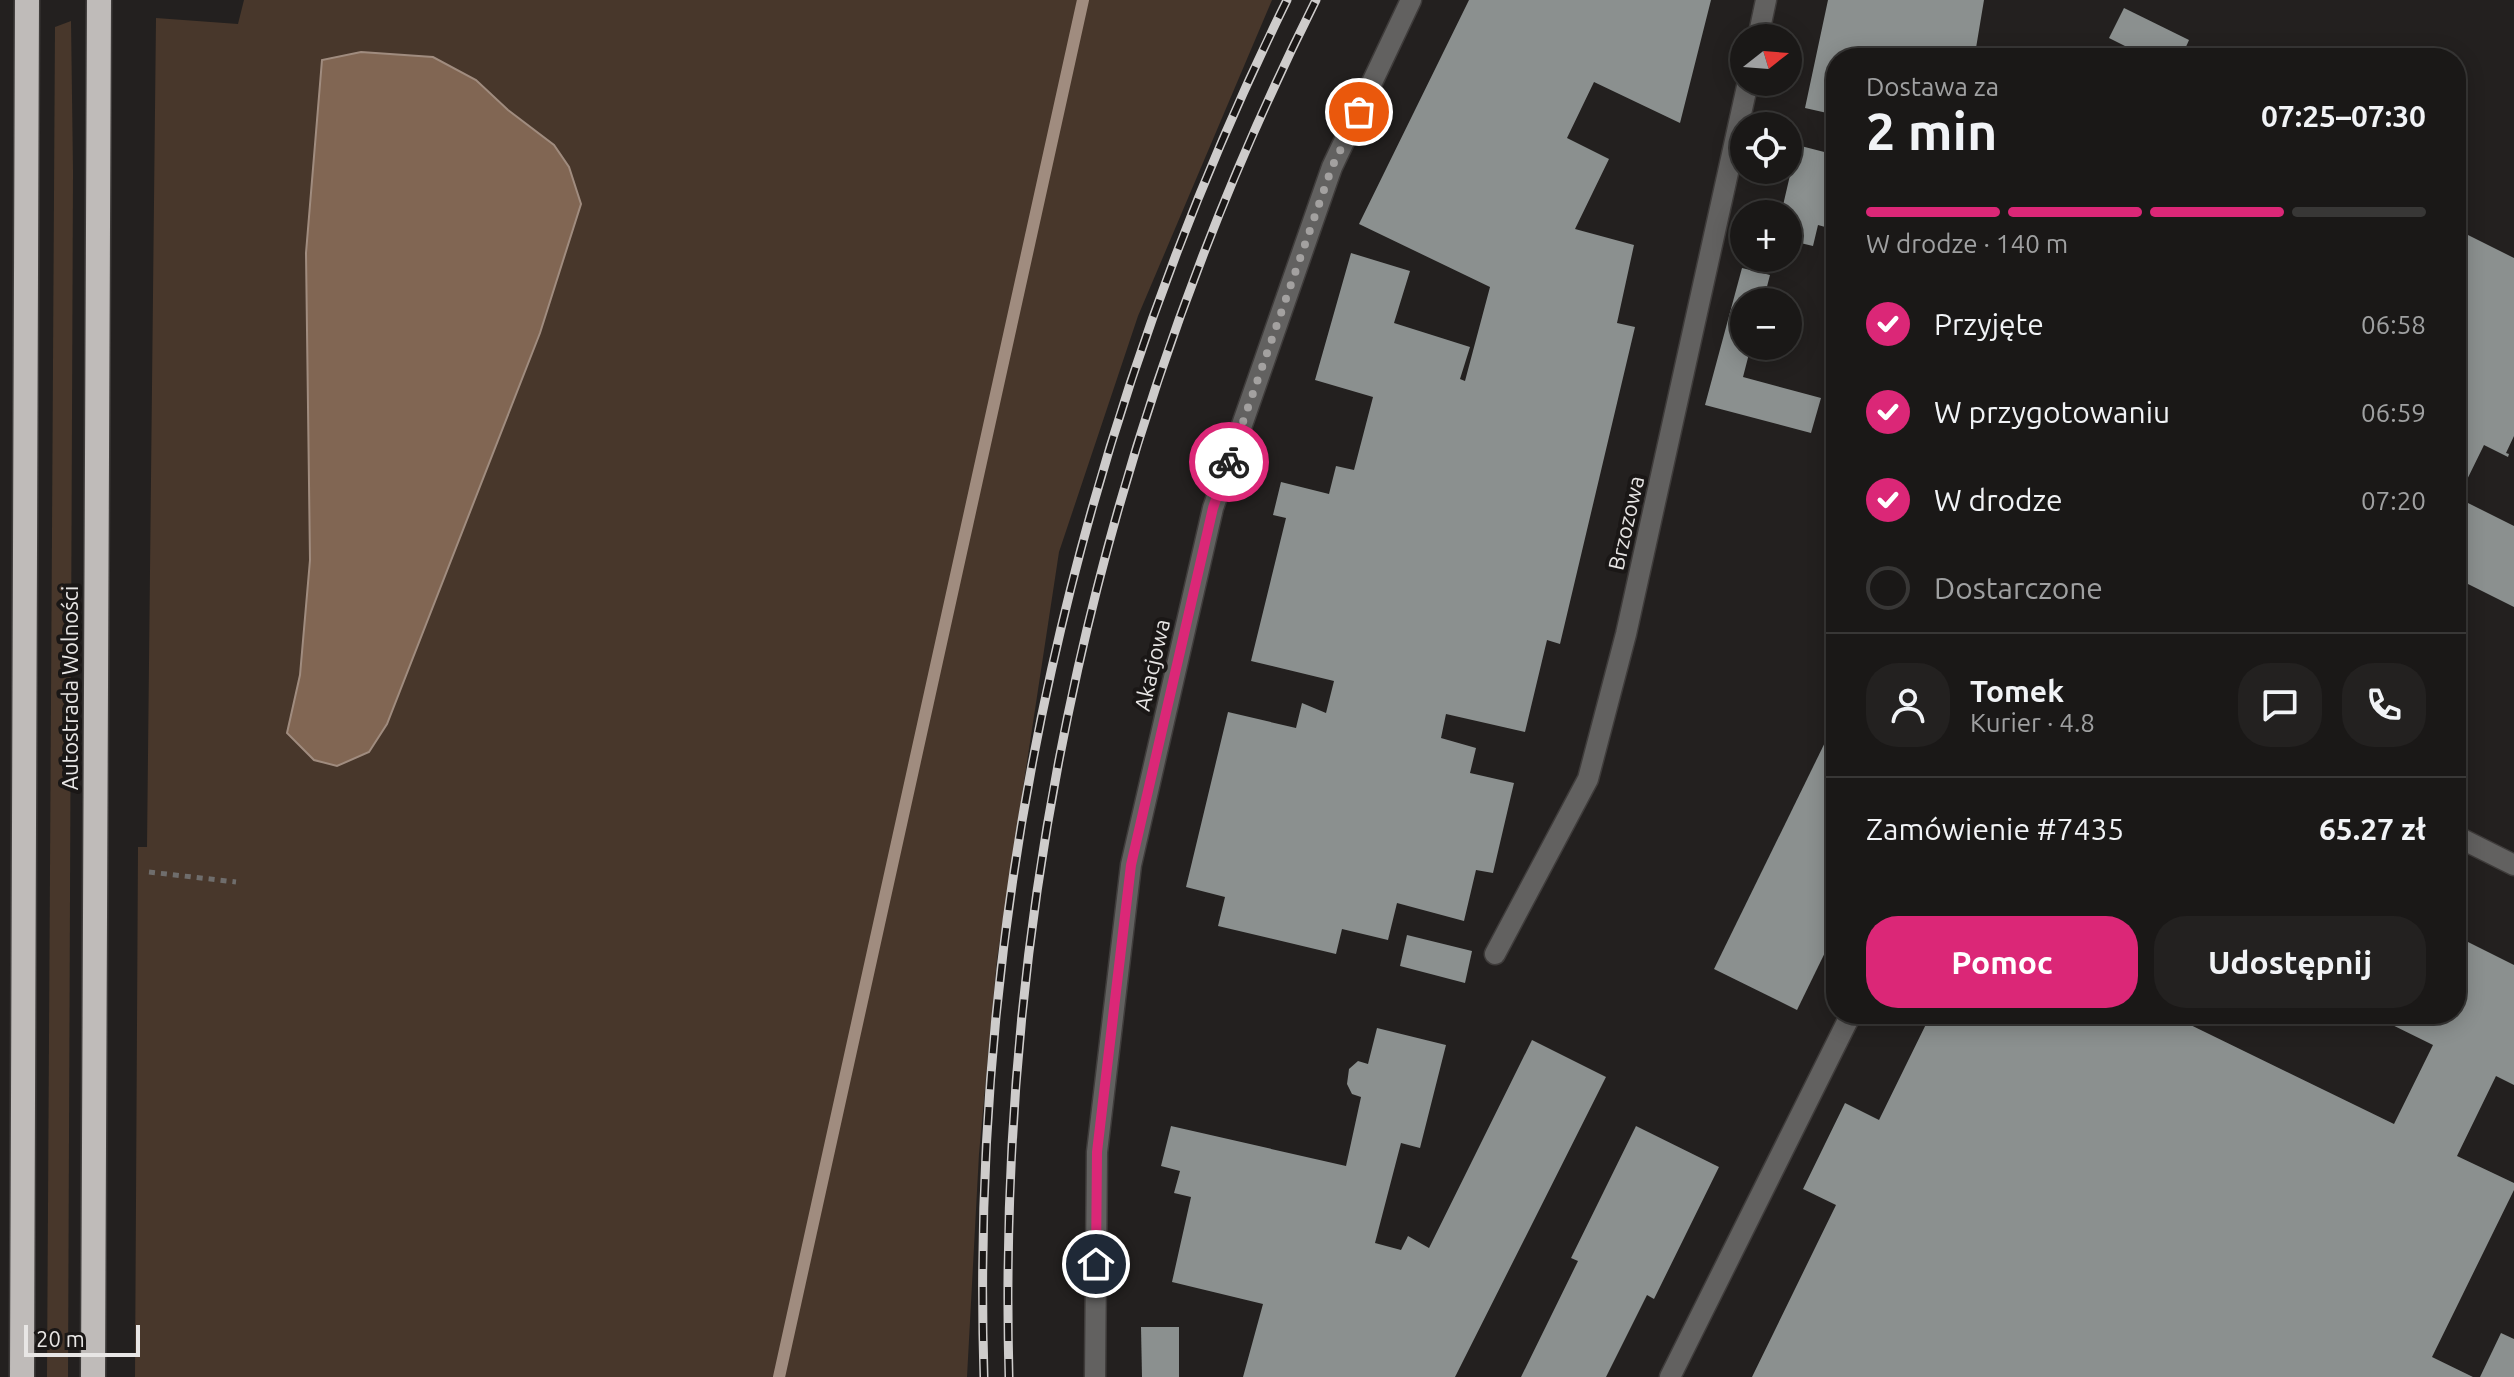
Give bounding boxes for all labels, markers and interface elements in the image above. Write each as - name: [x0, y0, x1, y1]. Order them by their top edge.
- north arrow: [1730, 24, 1802, 96]
- map controls: [1730, 24, 1802, 360]
- text: Dostawa za: [1866, 72, 1999, 101]
- pin: [1325, 78, 1393, 146]
- icon: bag: [1337, 90, 1381, 134]
- text: 07:25–07:30: [2261, 99, 2426, 133]
- text: 2 min: [1866, 102, 1997, 160]
- button: locate: [1730, 112, 1802, 184]
- button: +: [1730, 200, 1802, 272]
- text: W drodze · 140 m: [1866, 229, 2068, 258]
- button: −: [1730, 288, 1802, 360]
- icon: check: [1866, 302, 1910, 346]
- text: Przyjęte: [1934, 307, 2044, 341]
- text: 06:58: [2361, 310, 2426, 339]
- icon: check: [1866, 390, 1910, 434]
- text: W przygotowaniu: [1934, 395, 2170, 429]
- text: 06:59: [2361, 398, 2426, 427]
- courier: [1189, 422, 1269, 502]
- icon: bike: [1207, 440, 1251, 484]
- street label: Brzozowa: [1603, 473, 1648, 572]
- icon: check: [1866, 478, 1910, 522]
- text: W drodze: [1934, 483, 2063, 517]
- text: 07:20: [2361, 486, 2426, 515]
- text: Dostarczone: [1934, 571, 2103, 605]
- street label: Autostrada Wolności: [57, 586, 82, 790]
- street label: Akacjowa: [1129, 617, 1174, 713]
- button: person: [1866, 663, 1950, 747]
- button: chat: [2238, 663, 2322, 747]
- button: phone: [2342, 663, 2426, 747]
- text: Tomek: [1970, 674, 2064, 708]
- text: Kurier · 4.8: [1970, 708, 2095, 737]
- text: Zamówienie #7435: [1866, 812, 2124, 846]
- text: 65.27 zł: [2319, 812, 2426, 846]
- button: Pomoc: [1866, 916, 2138, 1008]
- button: Udostępnij: [2154, 916, 2426, 1008]
- pin: [1062, 1230, 1130, 1298]
- icon: home: [1074, 1242, 1118, 1286]
- scale bar: [24, 1321, 140, 1357]
- text: 20 m: [36, 1326, 85, 1351]

